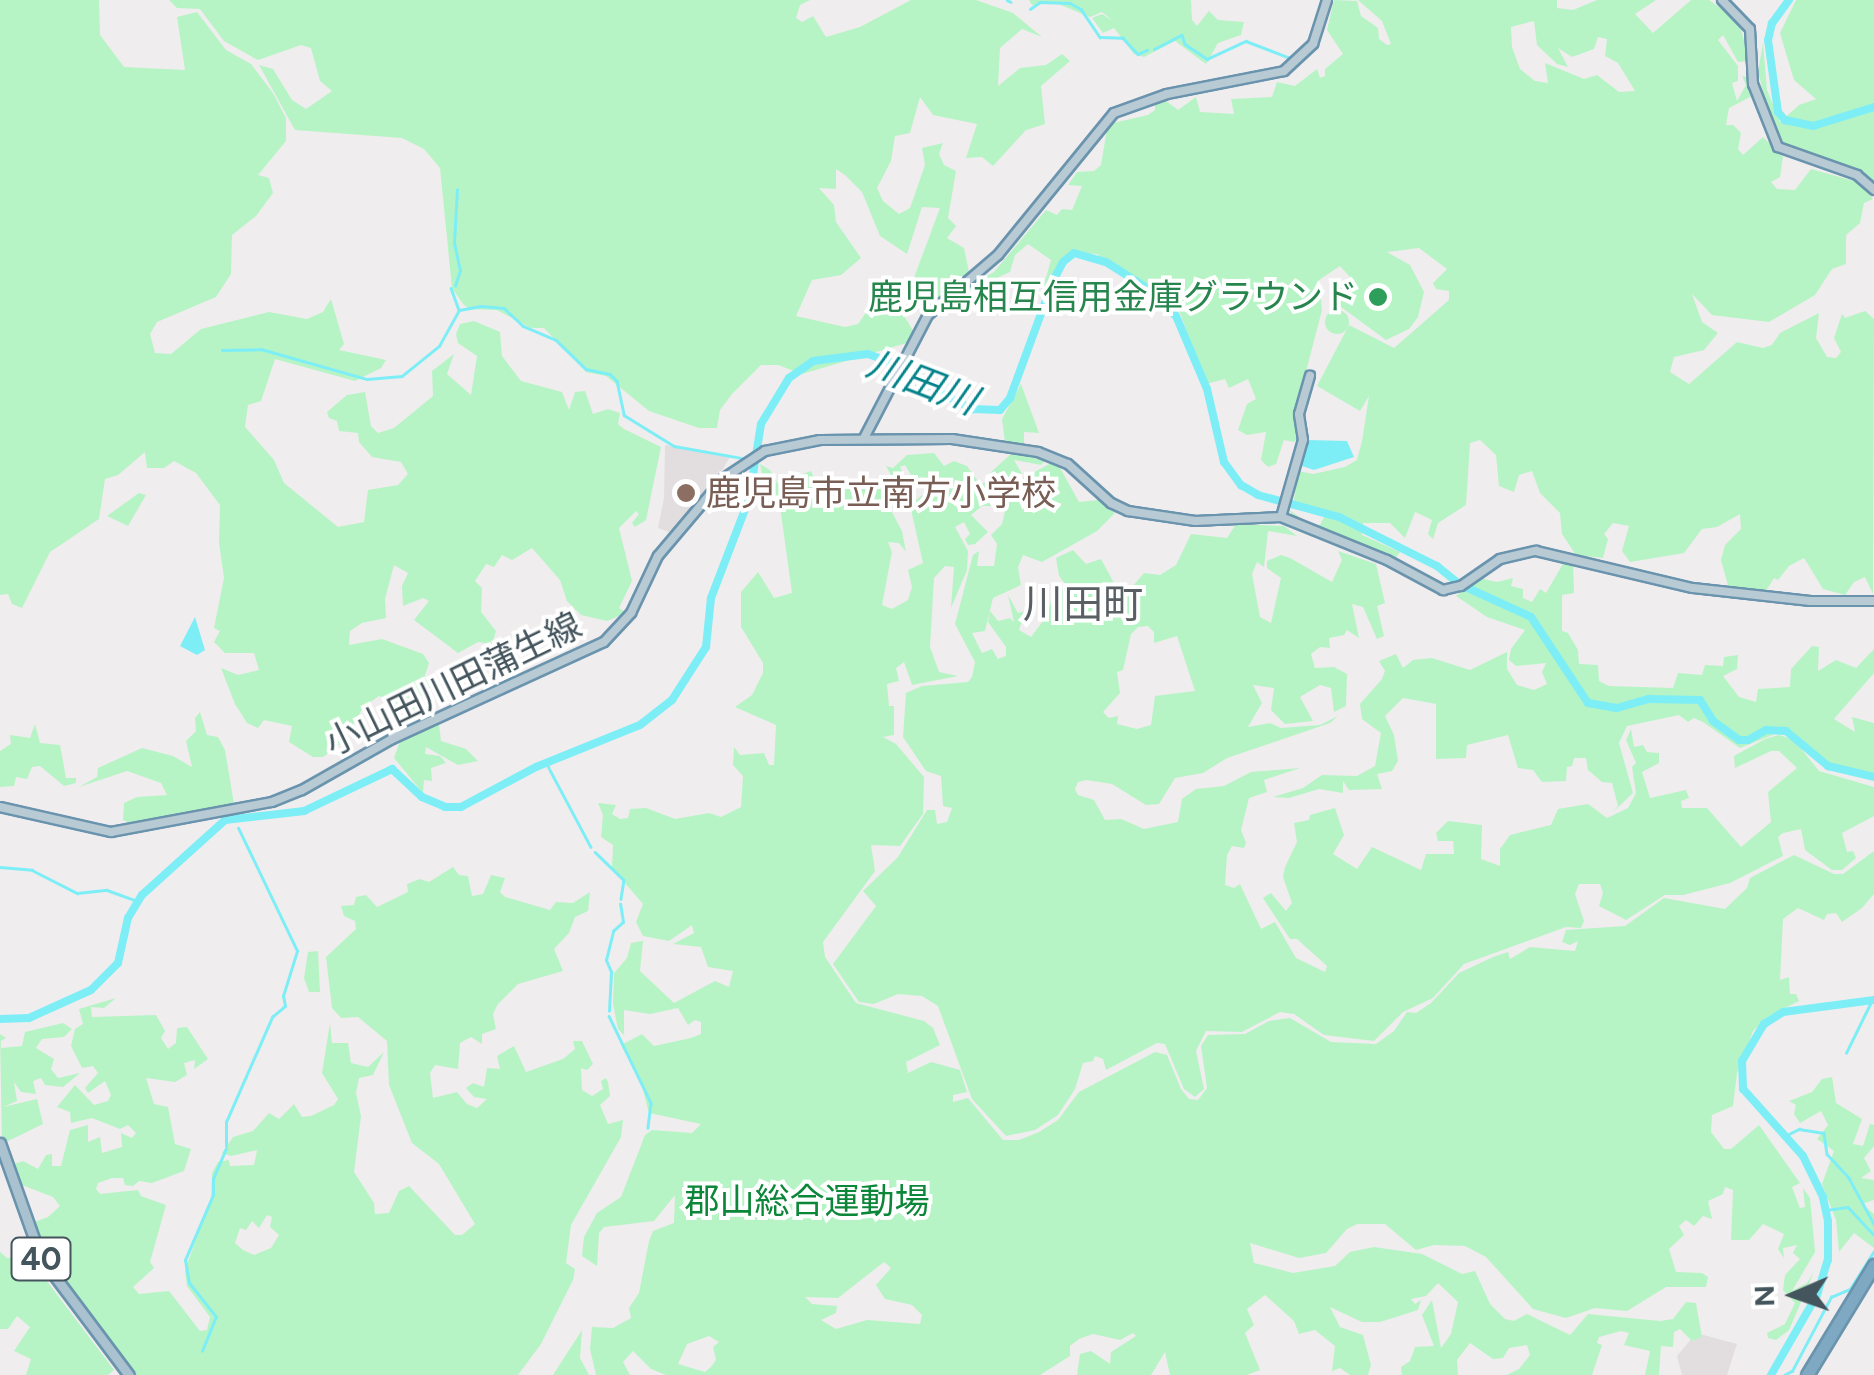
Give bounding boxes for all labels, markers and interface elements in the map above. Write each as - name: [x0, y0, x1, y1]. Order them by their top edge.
- place label: 鹿児島相互信用金庫グラウンド: [868, 276, 1358, 318]
- marker: 鹿児島相互信用金庫グラウンド: [1367, 286, 1389, 308]
- water label: 川田川: [861, 341, 983, 425]
- place label: 鹿児島市立南方小学校: [706, 472, 1056, 514]
- marker: 鹿児島市立南方小学校: [675, 482, 697, 504]
- district label: 川田町: [1023, 580, 1143, 628]
- street label: 小山田川田蒲生線: [318, 604, 588, 764]
- park label: 郡山総合運動場: [685, 1180, 929, 1222]
- road number: 40: [8, 1232, 74, 1286]
- north arrow: [1744, 1245, 1844, 1345]
- text: N: [1747, 1285, 1781, 1307]

